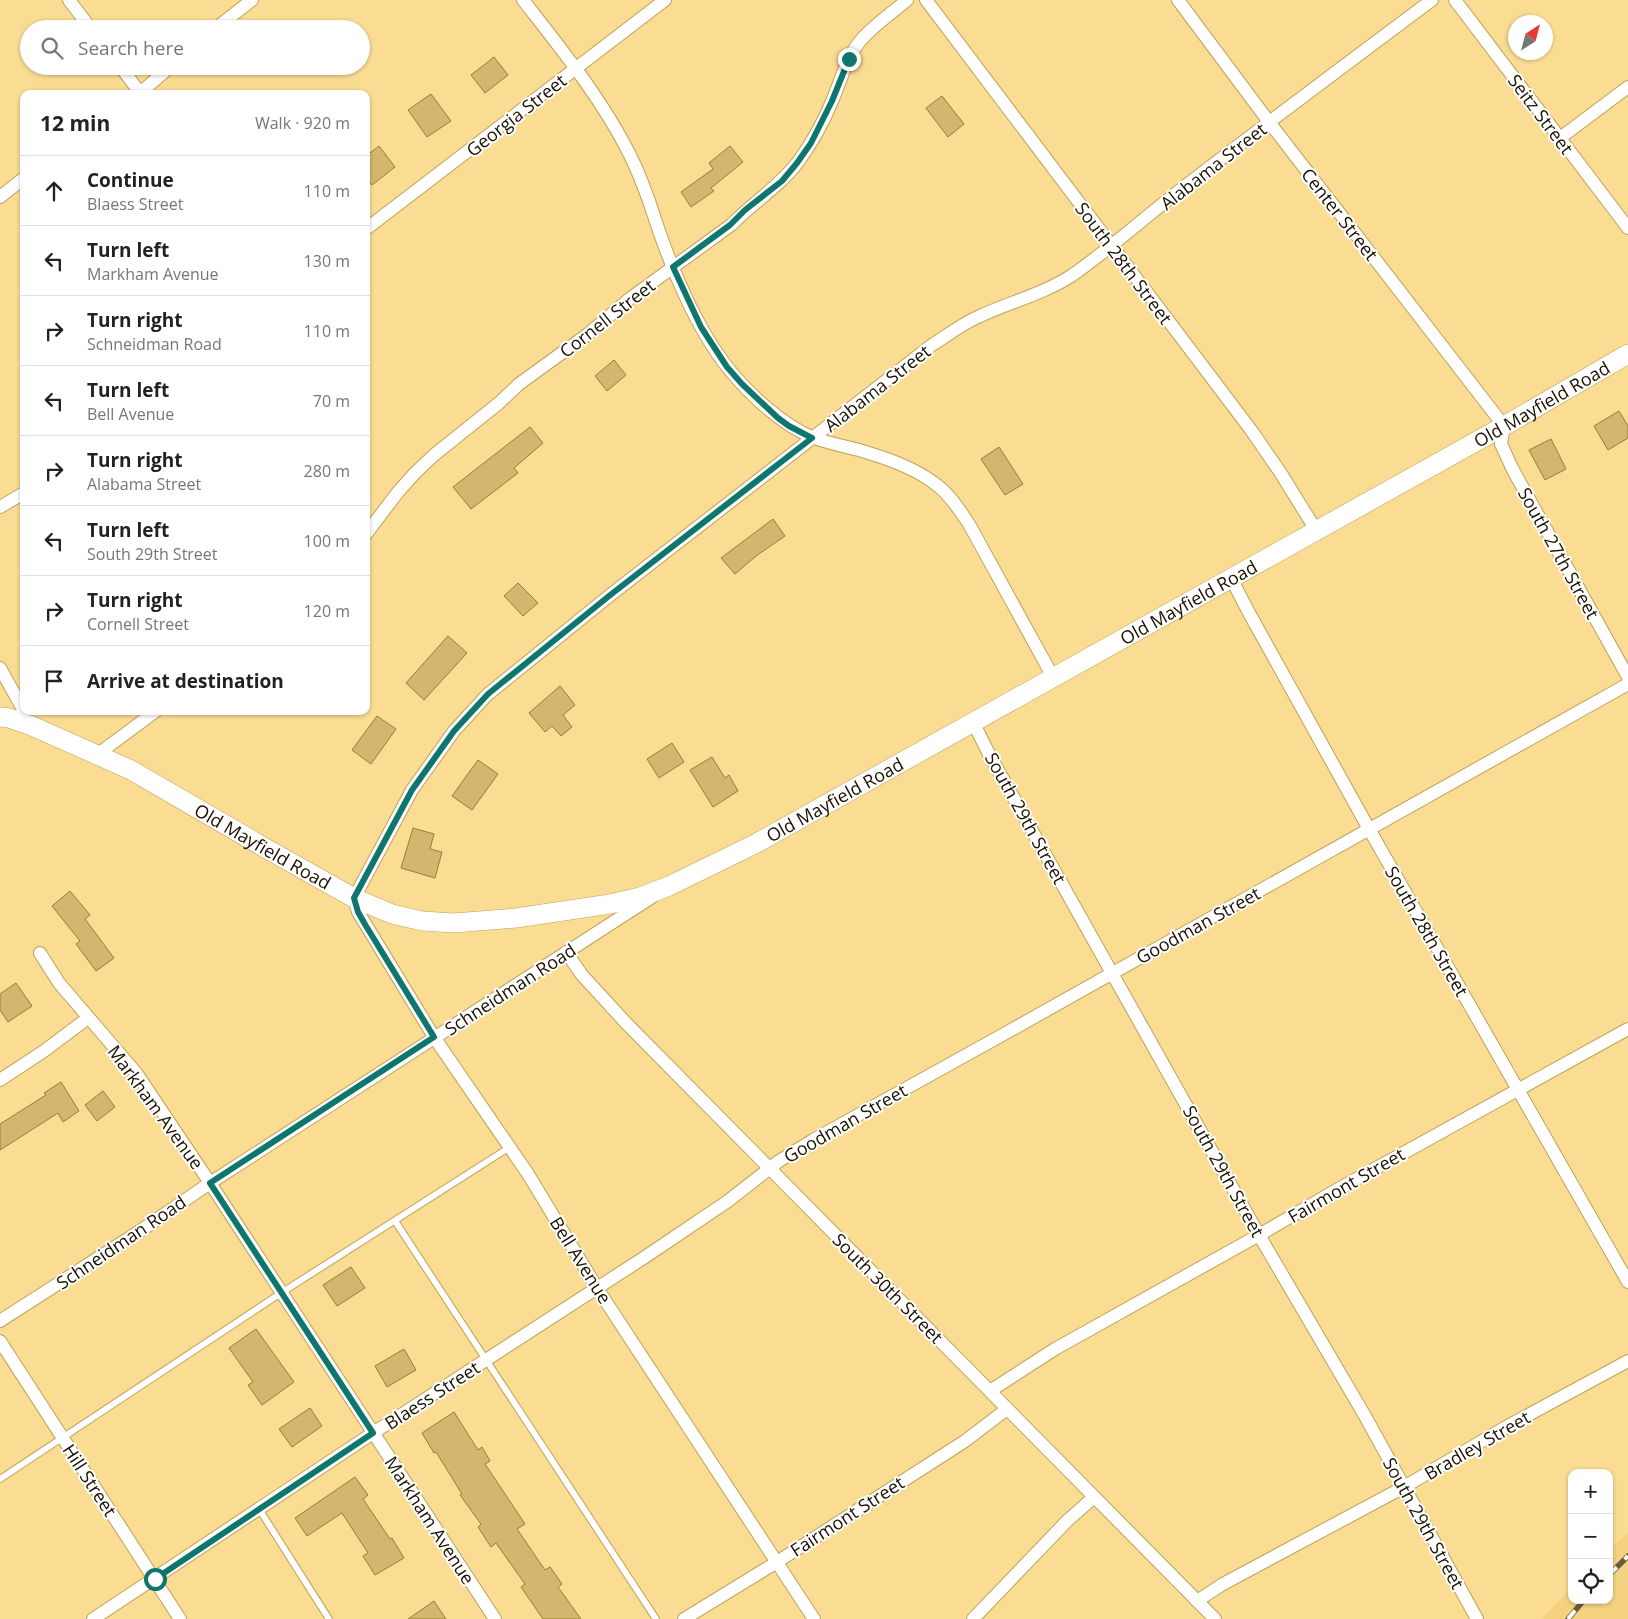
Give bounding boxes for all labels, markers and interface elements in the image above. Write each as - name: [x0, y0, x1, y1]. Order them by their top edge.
- north arrow: [1508, 15, 1553, 60]
- search box: [20, 20, 370, 75]
- icon: search: [38, 34, 66, 62]
- text: Search here: [78, 35, 184, 61]
- route end: [838, 48, 861, 71]
- street label: Georgia Street: [461, 68, 571, 162]
- street label: Seitz Street: [1503, 69, 1579, 159]
- text: 12 min: [40, 109, 110, 137]
- text: Walk · 920 m: [255, 112, 350, 134]
- street label: Alabama Street: [1155, 117, 1271, 215]
- street label: Center Street: [1296, 163, 1384, 265]
- text: Continue: [87, 167, 174, 193]
- icon: ahead: [40, 177, 68, 205]
- text: 110 m: [304, 180, 350, 202]
- text: Blaess Street: [87, 193, 183, 215]
- street label: South 28th Street: [1070, 197, 1178, 329]
- text: Turn left: [87, 237, 169, 263]
- icon: left: [40, 247, 68, 275]
- text: 130 m: [304, 250, 350, 272]
- text: Markham Avenue: [87, 263, 219, 285]
- street label: Cornell Street: [554, 273, 660, 363]
- text: Turn right: [87, 307, 182, 333]
- icon: right: [40, 317, 68, 345]
- text: 110 m: [304, 320, 350, 342]
- text: Schneidman Road: [87, 333, 222, 355]
- street label: Alabama Street: [819, 339, 935, 437]
- street label: Old Mayfield Road: [1469, 355, 1614, 453]
- text: Turn left: [87, 377, 169, 403]
- icon: left: [40, 387, 68, 415]
- text: 70 m: [313, 390, 350, 412]
- text: Bell Avenue: [87, 403, 174, 425]
- text: Turn right: [87, 447, 182, 473]
- icon: right: [40, 457, 68, 485]
- text: 280 m: [304, 460, 350, 482]
- text: Alabama Street: [87, 473, 201, 495]
- street label: South 27th Street: [1513, 483, 1605, 623]
- text: Turn left: [87, 517, 169, 543]
- icon: left: [40, 527, 68, 555]
- text: 100 m: [304, 530, 350, 552]
- text: South 29th Street: [87, 543, 218, 565]
- street label: Old Mayfield Road: [1115, 554, 1261, 650]
- text: Turn right: [87, 587, 182, 613]
- icon: right: [40, 597, 68, 625]
- text: 120 m: [304, 600, 350, 622]
- text: Cornell Street: [87, 613, 189, 635]
- icon: arrive: [40, 667, 68, 695]
- text: Arrive at destination: [87, 668, 284, 694]
- street label: South 29th Street: [980, 748, 1072, 888]
- street label: Old Mayfield Road: [762, 752, 908, 847]
- street label: Old Mayfield Road: [190, 798, 335, 895]
- street label: South 28th Street: [1380, 861, 1474, 1001]
- street label: Goodman Street: [1132, 881, 1264, 969]
- street label: Schneidman Road: [440, 938, 580, 1040]
- street label: Markham Avenue: [103, 1040, 209, 1174]
- street label: Goodman Street: [779, 1078, 911, 1168]
- street label: South 29th Street: [1178, 1101, 1270, 1241]
- street label: Fairmont Street: [1283, 1142, 1409, 1228]
- street label: Schneidman Road: [51, 1190, 191, 1294]
- street label: Bell Avenue: [545, 1212, 617, 1308]
- street label: South 30th Street: [828, 1228, 948, 1348]
- street label: Blaess Street: [380, 1355, 484, 1435]
- street label: Bradley Street: [1420, 1405, 1534, 1485]
- street label: Hill Street: [58, 1439, 122, 1521]
- street label: Markham Avenue: [380, 1451, 480, 1589]
- street label: South 29th Street: [1378, 1453, 1470, 1593]
- map controls: [1568, 1469, 1613, 1604]
- button: +: [1568, 1469, 1613, 1514]
- street label: Fairmont Street: [785, 1470, 909, 1562]
- button: −: [1568, 1514, 1613, 1559]
- button: locate: [1568, 1559, 1613, 1604]
- route start: [144, 1568, 167, 1591]

